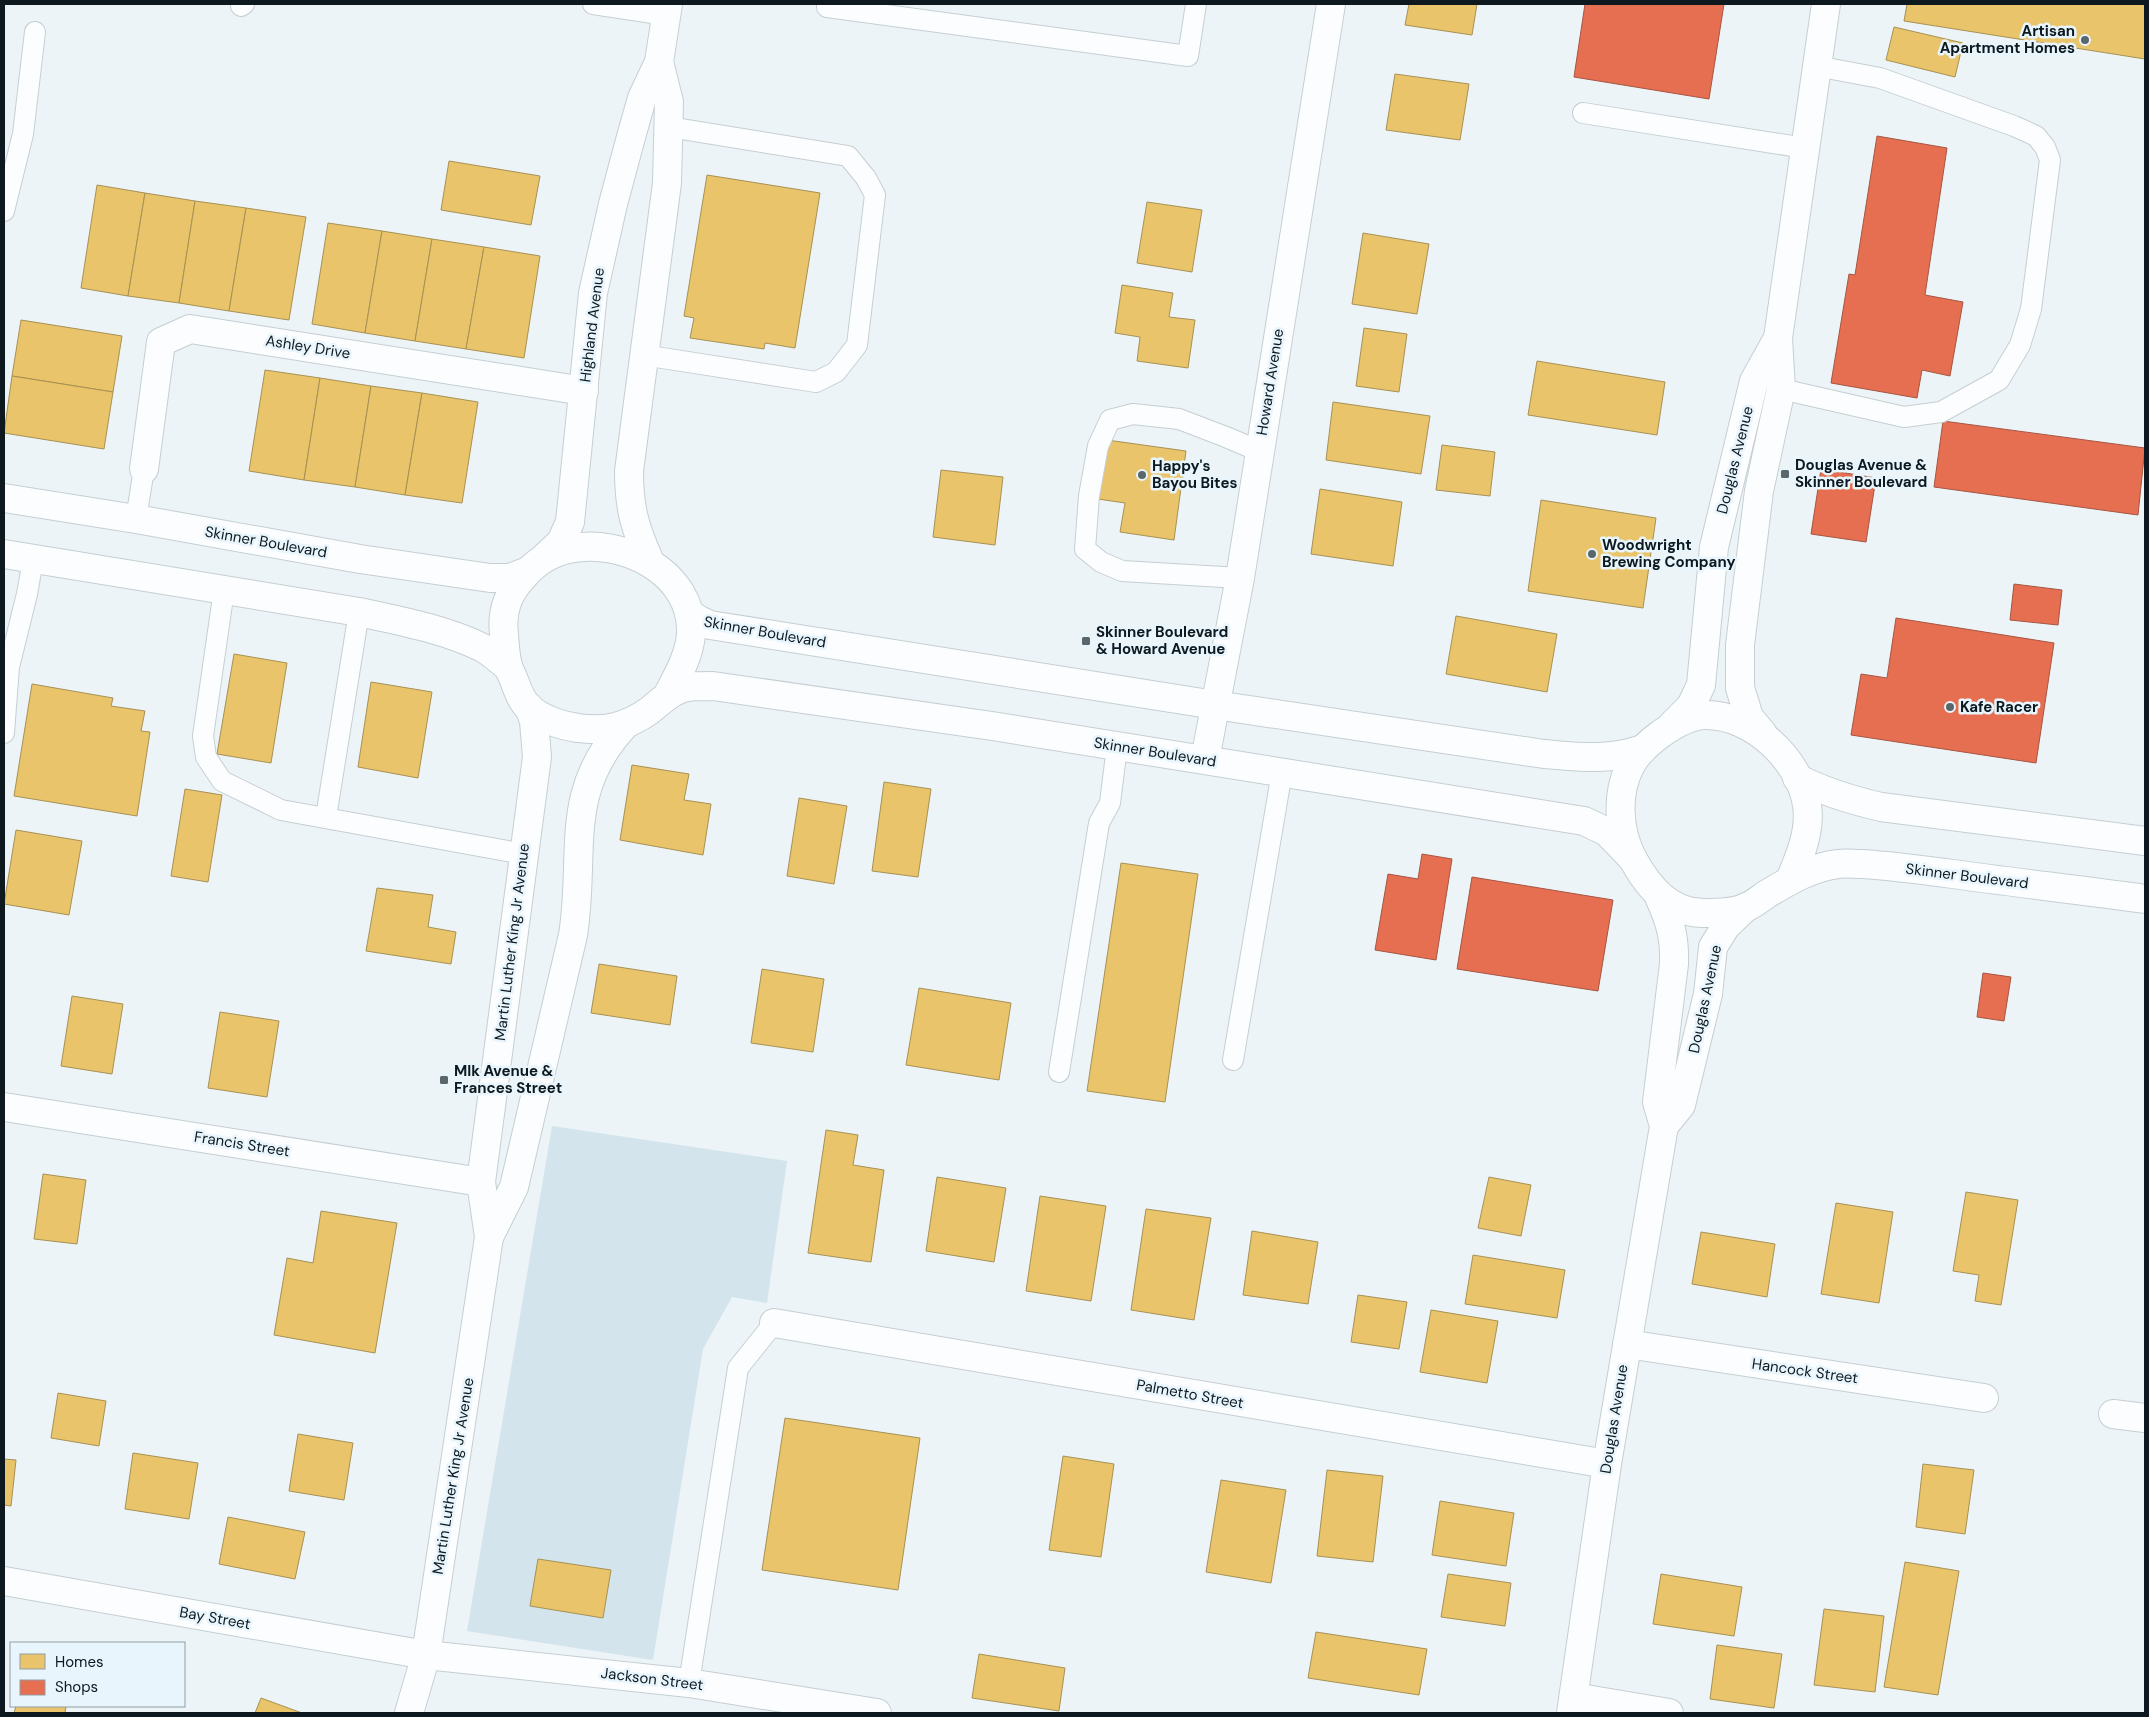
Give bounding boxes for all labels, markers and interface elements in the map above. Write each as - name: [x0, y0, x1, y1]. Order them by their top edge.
- place label: Artisan Apartment Homes: [1940, 21, 2075, 58]
- marker: Artisan Apartment Homes: [2079, 34, 2091, 46]
- street label: Highland Avenue: [575, 267, 609, 383]
- street label: Howard Avenue: [1252, 327, 1288, 437]
- street label: Ashley Drive: [264, 330, 352, 364]
- street label: Douglas Avenue: [1712, 404, 1758, 516]
- place label: Douglas Avenue & Skinner Boulevard: [1795, 455, 1927, 492]
- place label: Happy's Bayou Bites: [1152, 456, 1237, 493]
- marker: Douglas Avenue & Skinner Boulevard: [1779, 468, 1791, 480]
- marker: Happy's Bayou Bites: [1136, 469, 1148, 481]
- street label: Skinner Boulevard: [203, 521, 329, 563]
- place label: Woodwright Brewing Company: [1602, 535, 1735, 572]
- marker: Woodwright Brewing Company: [1586, 548, 1598, 560]
- street label: Skinner Boulevard: [702, 611, 828, 653]
- place label: Skinner Boulevard & Howard Avenue: [1096, 622, 1228, 659]
- marker: Skinner Boulevard & Howard Avenue: [1080, 635, 1092, 647]
- place label: Kafe Racer: [1960, 697, 2038, 717]
- marker: Kafe Racer: [1944, 701, 1956, 713]
- street label: Skinner Boulevard: [1092, 732, 1218, 772]
- street label: Martin Luther King Jr Avenue: [490, 842, 534, 1042]
- street label: Skinner Boulevard: [1904, 859, 2030, 893]
- street label: Douglas Avenue: [1684, 943, 1726, 1055]
- place label: Mlk Avenue & Frances Street: [454, 1061, 562, 1098]
- marker: Mlk Avenue & Frances Street: [438, 1074, 450, 1086]
- street label: Francis Street: [193, 1127, 291, 1161]
- street label: Hancock Street: [1751, 1354, 1860, 1388]
- street label: Douglas Avenue: [1596, 1363, 1632, 1475]
- street label: Palmetto Street: [1135, 1375, 1245, 1413]
- street label: Martin Luther King Jr Avenue: [428, 1376, 478, 1576]
- street label: Bay Street: [178, 1602, 252, 1634]
- legend: [10, 1642, 185, 1707]
- text: Homes: [55, 1652, 104, 1672]
- street label: Jackson Street: [600, 1663, 704, 1695]
- text: Shops: [55, 1677, 98, 1697]

